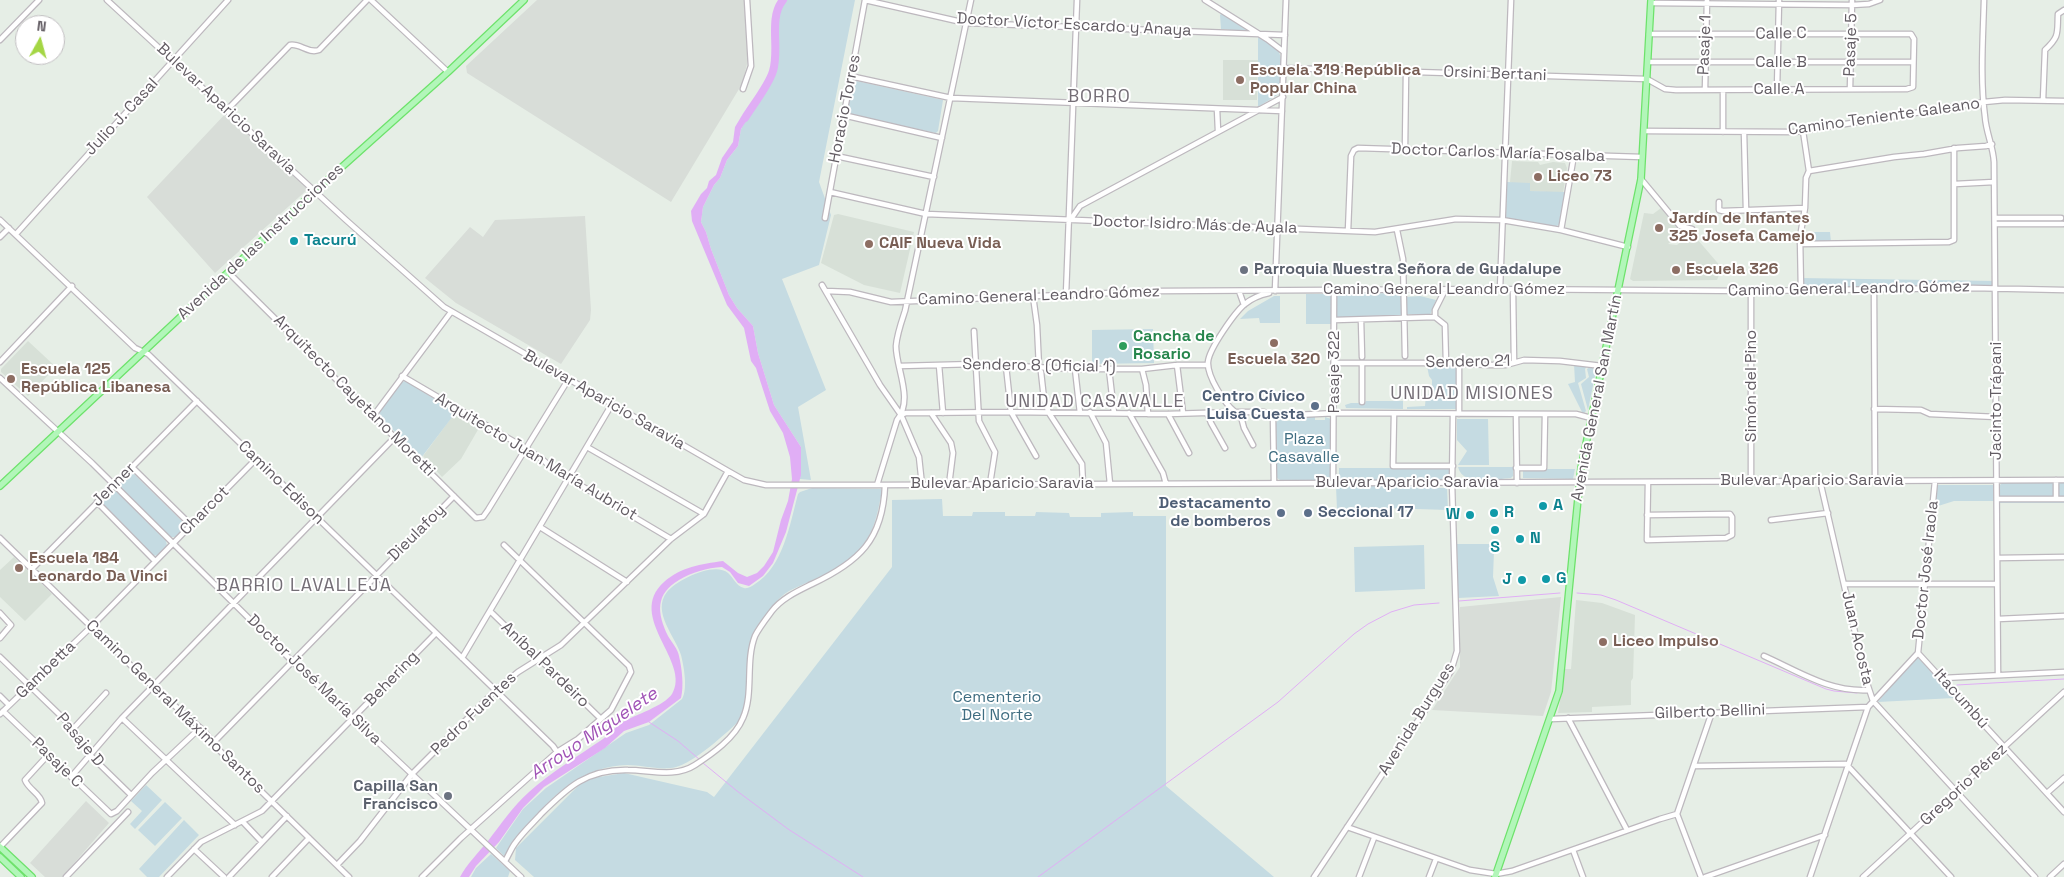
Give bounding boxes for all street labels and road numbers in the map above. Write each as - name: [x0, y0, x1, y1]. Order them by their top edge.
- street label: Doctor Víctor Escardo y Anaya: [956, 9, 1192, 41]
- street label: Pasaje 5: [1840, 13, 1862, 77]
- street label: Pasaje 1: [1694, 15, 1716, 75]
- street label: Calle C: [1755, 24, 1807, 44]
- street label: Bulevar Aparicio Saravia: [152, 39, 300, 179]
- street label: Horacio Torres: [825, 53, 865, 165]
- street label: Calle B: [1755, 53, 1807, 73]
- street label: Orsini Bertani: [1443, 63, 1547, 85]
- street label: Julio J. Casal: [81, 74, 163, 160]
- street label: Calle A: [1754, 80, 1804, 100]
- street label: Camino Teniente Galeano: [1787, 94, 1981, 140]
- street label: Doctor Carlos María Fosalba: [1391, 140, 1605, 166]
- street label: Avenida de las Instrucciones: [174, 160, 348, 324]
- street label: Doctor Isidro Más de Ayala: [1092, 212, 1298, 238]
- street label: Camino General Leandro Gómez: [1728, 277, 1970, 301]
- street label: Camino General Leandro Gómez: [1323, 280, 1565, 300]
- street label: Camino General Leandro Gómez: [918, 282, 1160, 310]
- street label: Avenida General San Martín: [1568, 293, 1626, 503]
- street label: Arquitecto Cayetano Moretti: [269, 311, 439, 481]
- street label: Simón del Pino: [1742, 330, 1762, 442]
- street label: Pasaje 322: [1325, 331, 1345, 413]
- street label: Jacinto Trápani: [1987, 342, 2007, 460]
- street label: Bulevar Aparicio Saravia: [520, 346, 688, 454]
- street label: Sendero 21: [1425, 352, 1511, 372]
- street label: Sendero 8 (Oficial 1): [962, 355, 1116, 377]
- street label: Arquitecto Juan María Aubriot: [432, 389, 640, 525]
- street label: Camino Edison: [234, 437, 328, 529]
- street label: Jenner: [88, 459, 140, 511]
- street label: Bulevar Aparicio Saravia: [1720, 471, 1904, 491]
- street label: Bulevar Aparicio Saravia: [1315, 473, 1499, 493]
- street label: Bulevar Aparicio Saravia: [910, 474, 1094, 494]
- street label: Charcot: [176, 482, 234, 540]
- street label: Dieulafoy: [384, 500, 450, 566]
- street label: Doctor José Iraola: [1909, 500, 1943, 640]
- street label: Juan Acosta: [1837, 589, 1877, 687]
- street label: Doctor José María Silva: [243, 611, 385, 749]
- street label: Camino General Máximo Santos: [81, 616, 269, 798]
- street label: Aníbal Pardeiro: [497, 618, 593, 712]
- street label: Gambetta: [12, 637, 80, 703]
- street label: Behering: [361, 647, 423, 711]
- street label: Avenida Burgues: [1375, 659, 1459, 779]
- street label: Itacumbú: [1929, 665, 1993, 733]
- street label: Pedro Fuentes: [427, 668, 521, 760]
- street label: Gilberto Bellini: [1654, 700, 1766, 724]
- street label: Pasaje D: [52, 709, 108, 771]
- street label: Pasaje C: [27, 734, 87, 792]
- street label: Gregorio Pérez: [1917, 740, 2011, 830]

